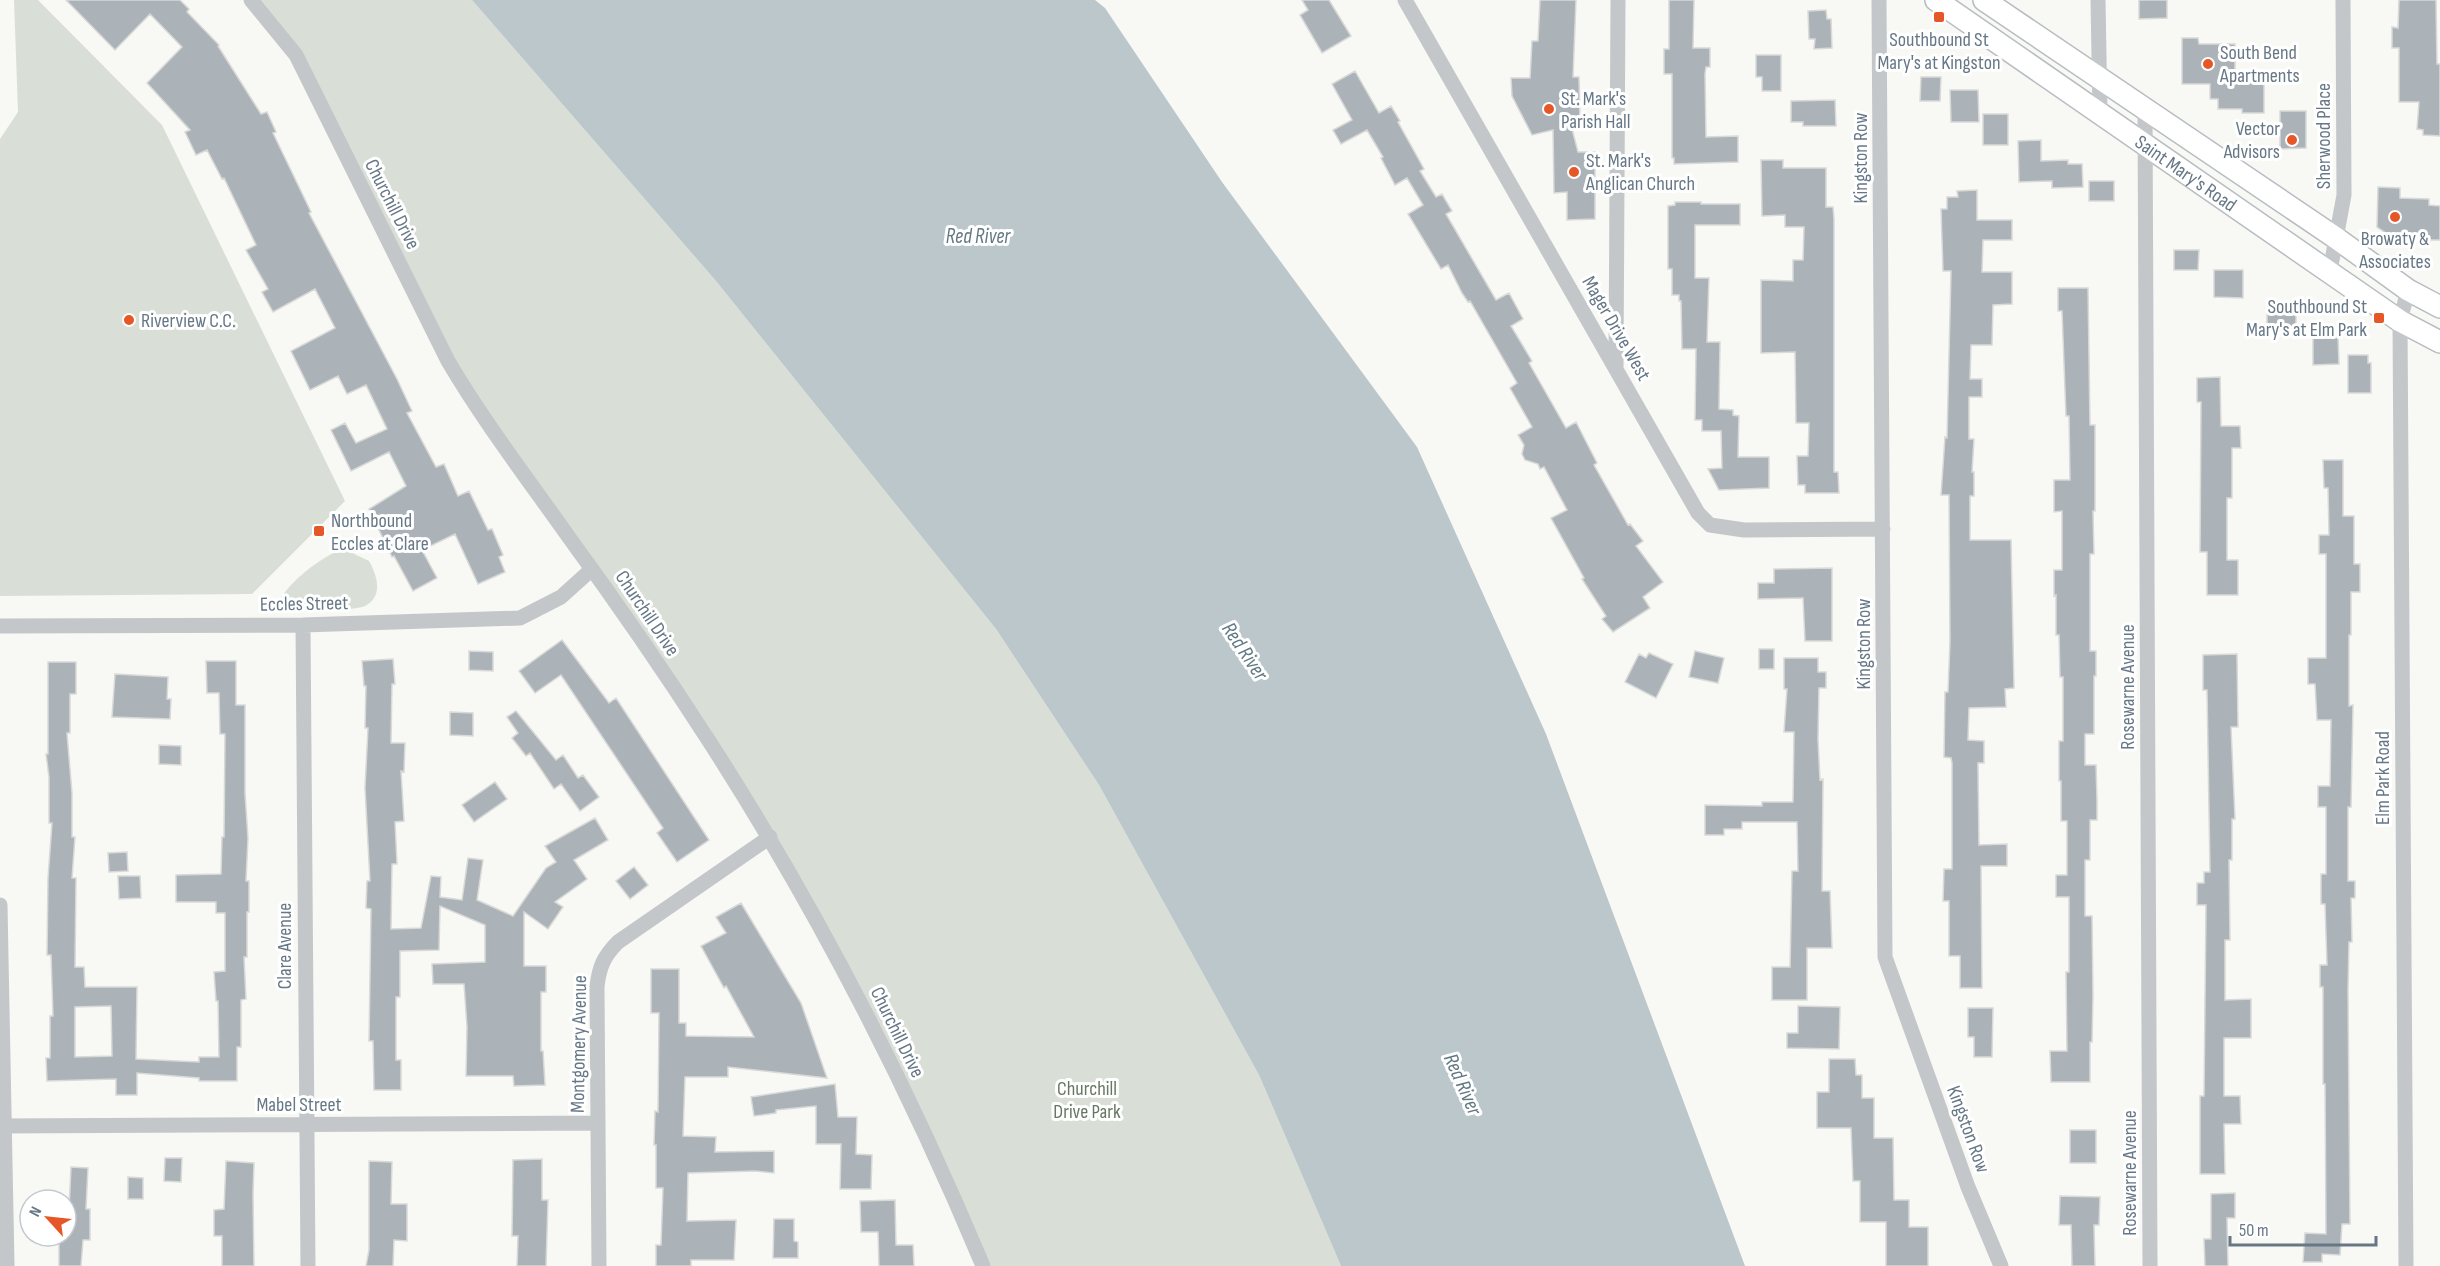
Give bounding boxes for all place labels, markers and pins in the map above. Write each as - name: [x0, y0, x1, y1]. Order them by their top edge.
- marker: Southbound St Mary's at Kingston: [1932, 10, 1946, 24]
- place label: Southbound St Mary's at Kingston: [1877, 28, 2001, 75]
- place label: South Bend Apartments: [2219, 41, 2300, 88]
- marker: South Bend Apartments: [2201, 57, 2215, 71]
- place label: St. Mark's Parish Hall: [1561, 87, 1631, 134]
- marker: St. Mark's Parish Hall: [1542, 102, 1556, 116]
- place label: Vector Advisors: [2223, 117, 2280, 164]
- marker: Vector Advisors: [2285, 133, 2299, 147]
- place label: St. Mark's Anglican Church: [1585, 149, 1695, 196]
- marker: St. Mark's Anglican Church: [1567, 165, 1581, 179]
- marker: Browaty & Associates: [2388, 210, 2402, 224]
- place label: Browaty & Associates: [2358, 227, 2431, 274]
- place label: Southbound St Mary's at Elm Park: [2246, 295, 2367, 342]
- place label: Riverview C.C.: [141, 309, 236, 333]
- marker: Southbound St Mary's at Elm Park: [2372, 311, 2386, 325]
- marker: Riverview C.C.: [122, 313, 136, 327]
- place label: Northbound Eccles at Clare: [331, 509, 429, 556]
- marker: Northbound Eccles at Clare: [312, 524, 326, 538]

